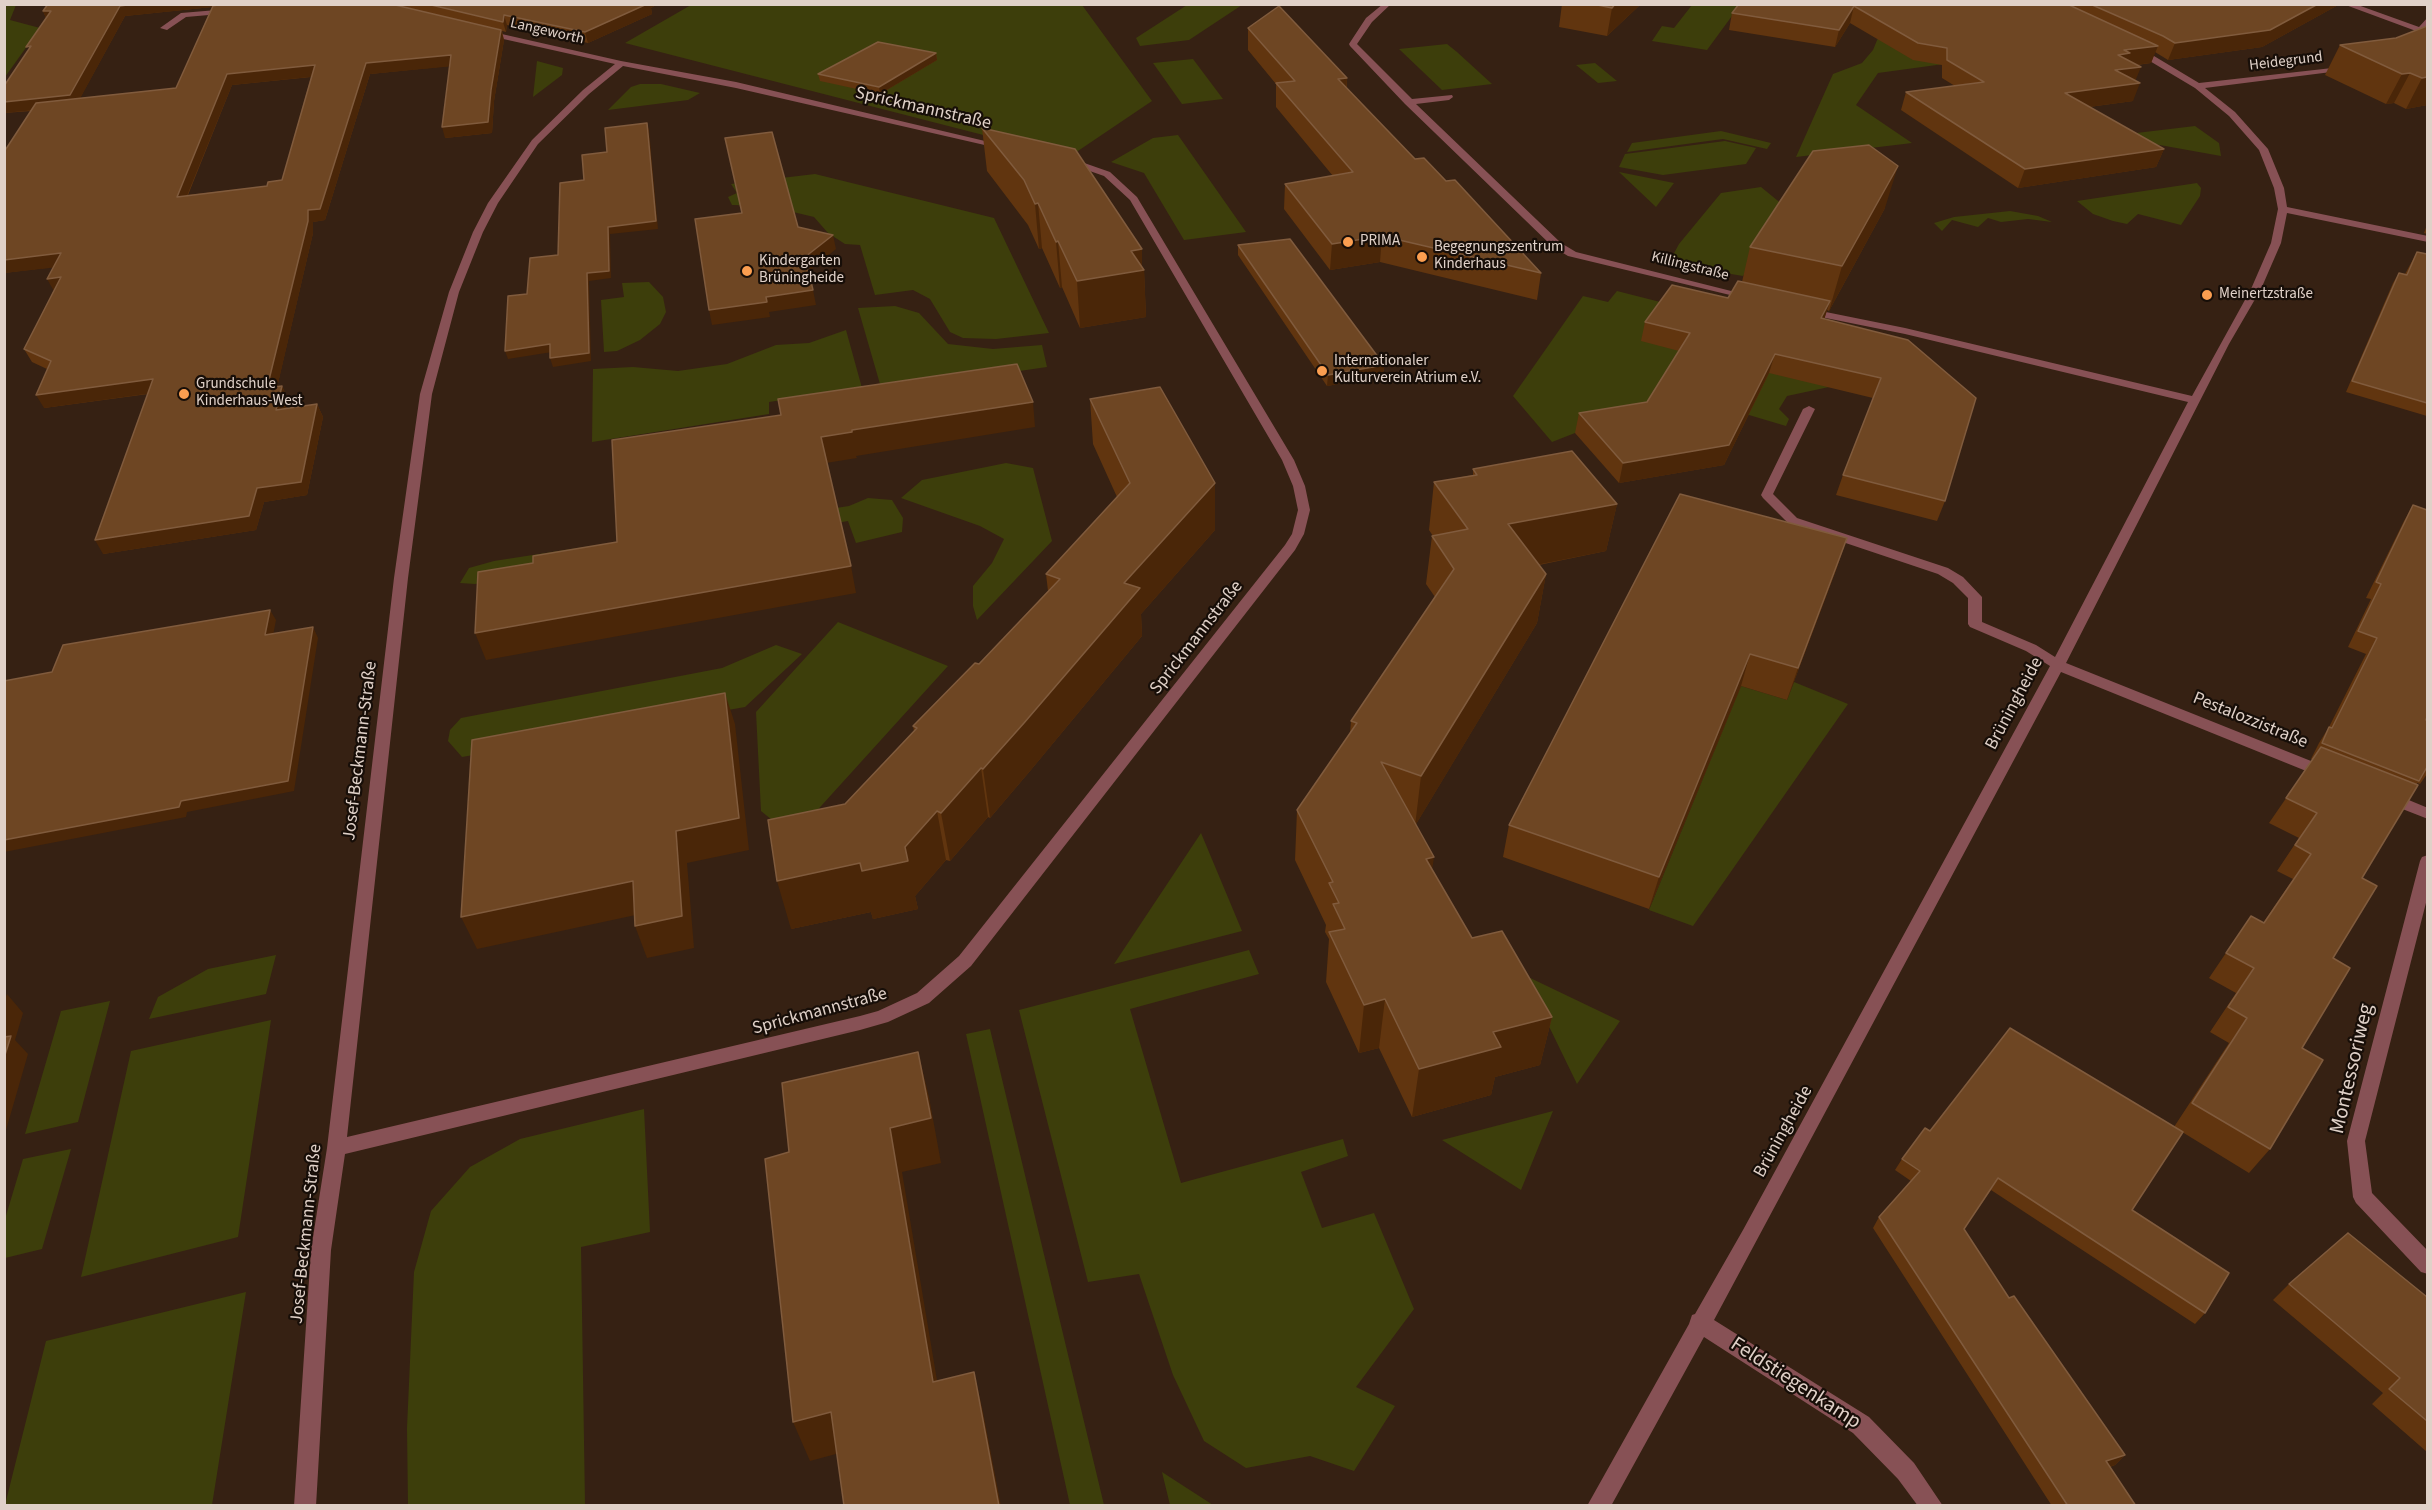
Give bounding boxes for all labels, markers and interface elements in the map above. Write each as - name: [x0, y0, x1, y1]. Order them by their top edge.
- street label: Langeworth: [508, 15, 586, 49]
- street label: Heidegrund: [2248, 49, 2324, 75]
- street label: Sprickmannstraße: [853, 83, 993, 135]
- place label: PRIMA: [1360, 233, 1400, 251]
- marker: PRIMA: [1341, 235, 1355, 249]
- place label: Begegnungszentrum Kinderhaus: [1434, 239, 1563, 274]
- street label: Killingstraße: [1649, 249, 1731, 285]
- marker: Begegnungszentrum Kinderhaus: [1415, 250, 1429, 264]
- place label: Kindergarten Brüningheide: [759, 253, 844, 288]
- marker: Kindergarten Brüningheide: [740, 264, 754, 278]
- place label: Meinertzstraße: [2219, 286, 2313, 304]
- marker: Meinertzstraße: [2200, 288, 2214, 302]
- place label: Internationaler Kulturverein Atrium e.V.: [1334, 353, 1481, 388]
- marker: Internationaler Kulturverein Atrium e.V.: [1315, 364, 1329, 378]
- place label: Grundschule Kinderhaus-West: [196, 376, 303, 411]
- marker: Grundschule Kinderhaus-West: [177, 387, 191, 401]
- street label: Sprickmannstraße: [1146, 577, 1248, 699]
- street label: Brüningheide: [1982, 654, 2048, 754]
- street label: Josef-Beckmann-Straße: [339, 660, 383, 842]
- street label: Pestalozzistraße: [2189, 688, 2311, 754]
- street label: Sprickmannstraße: [750, 984, 890, 1040]
- street label: Montessoriweg: [2326, 1002, 2380, 1136]
- street label: Brüningheide: [1750, 1082, 1818, 1182]
- street label: Josef-Beckmann-Straße: [287, 1143, 327, 1325]
- street label: Feldstiegenkamp: [1725, 1332, 1865, 1436]

